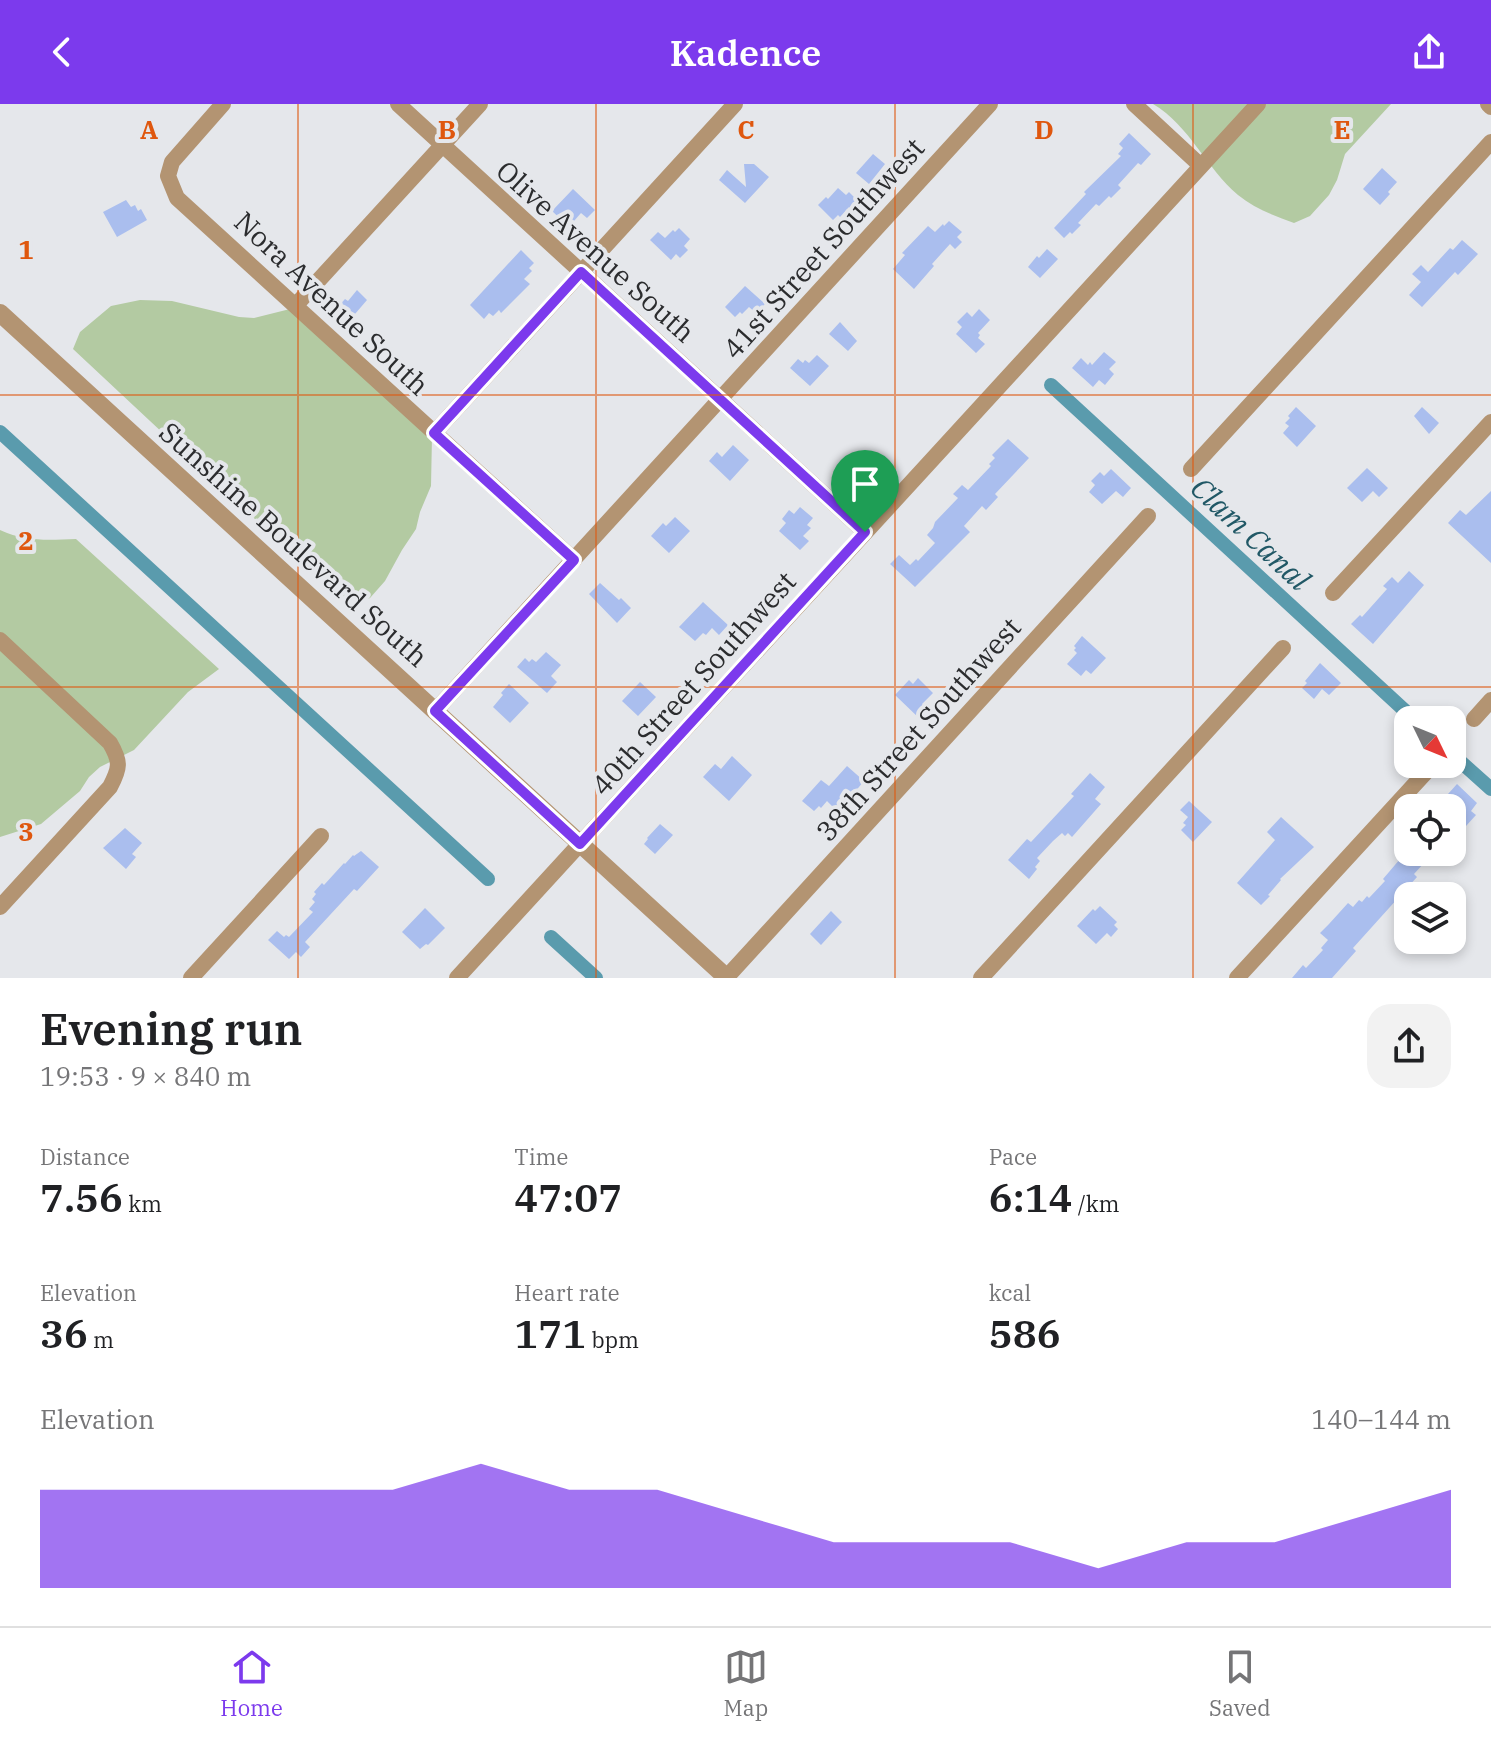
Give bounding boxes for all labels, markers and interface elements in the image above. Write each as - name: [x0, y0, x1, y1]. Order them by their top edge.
- text: Kadence: [670, 29, 821, 76]
- icon: back: [40, 30, 84, 74]
- icon: share: [1407, 30, 1451, 74]
- text: A: [140, 112, 158, 146]
- text: B: [438, 112, 456, 146]
- text: C: [737, 112, 755, 146]
- text: D: [1034, 112, 1054, 146]
- text: E: [1333, 112, 1351, 146]
- street label: 41st Street Southwest: [714, 130, 932, 366]
- street label: Olive Avenue South: [489, 152, 703, 350]
- street label: Nora Avenue South: [227, 203, 437, 403]
- text: 1: [18, 232, 34, 266]
- street label: Sunshine Boulevard South: [152, 413, 436, 675]
- pin: [831, 450, 899, 532]
- icon: arrive: [843, 462, 887, 506]
- water label: Clam Canal: [1183, 468, 1319, 599]
- text: 2: [18, 523, 34, 557]
- street label: 40th Street Southwest: [582, 563, 804, 803]
- street label: 38th Street Southwest: [807, 609, 1029, 849]
- north arrow: [1394, 706, 1466, 778]
- map controls: [1394, 706, 1466, 954]
- button: locate: [1394, 794, 1466, 866]
- text: 3: [18, 814, 34, 848]
- button: layers: [1394, 882, 1466, 954]
- text: Evening run: [40, 1000, 303, 1057]
- button: share: [1367, 1004, 1451, 1088]
- text: 19:53 · 9 × 840 m: [40, 1059, 251, 1093]
- text: Distance: [40, 1142, 130, 1171]
- text: Time: [514, 1142, 568, 1171]
- text: Pace: [989, 1142, 1037, 1171]
- text: 7.56: [40, 1171, 123, 1223]
- text: 47:07: [514, 1171, 622, 1223]
- text: 6:14: [989, 1171, 1073, 1223]
- text: km: [123, 1189, 162, 1218]
- text: /km: [1073, 1189, 1120, 1218]
- text: Elevation: [40, 1278, 137, 1307]
- text: Heart rate: [514, 1278, 620, 1307]
- text: kcal: [989, 1278, 1031, 1307]
- text: 36: [40, 1307, 88, 1359]
- text: 171: [514, 1307, 586, 1359]
- text: 586: [989, 1307, 1061, 1359]
- text: m: [88, 1325, 114, 1354]
- text: bpm: [586, 1325, 639, 1354]
- text: Elevation: [40, 1402, 155, 1436]
- text: 140–144 m: [1311, 1402, 1451, 1436]
- tab: Home: [220, 1645, 283, 1722]
- tab: Map: [724, 1645, 768, 1722]
- tab: Saved: [1209, 1645, 1271, 1722]

